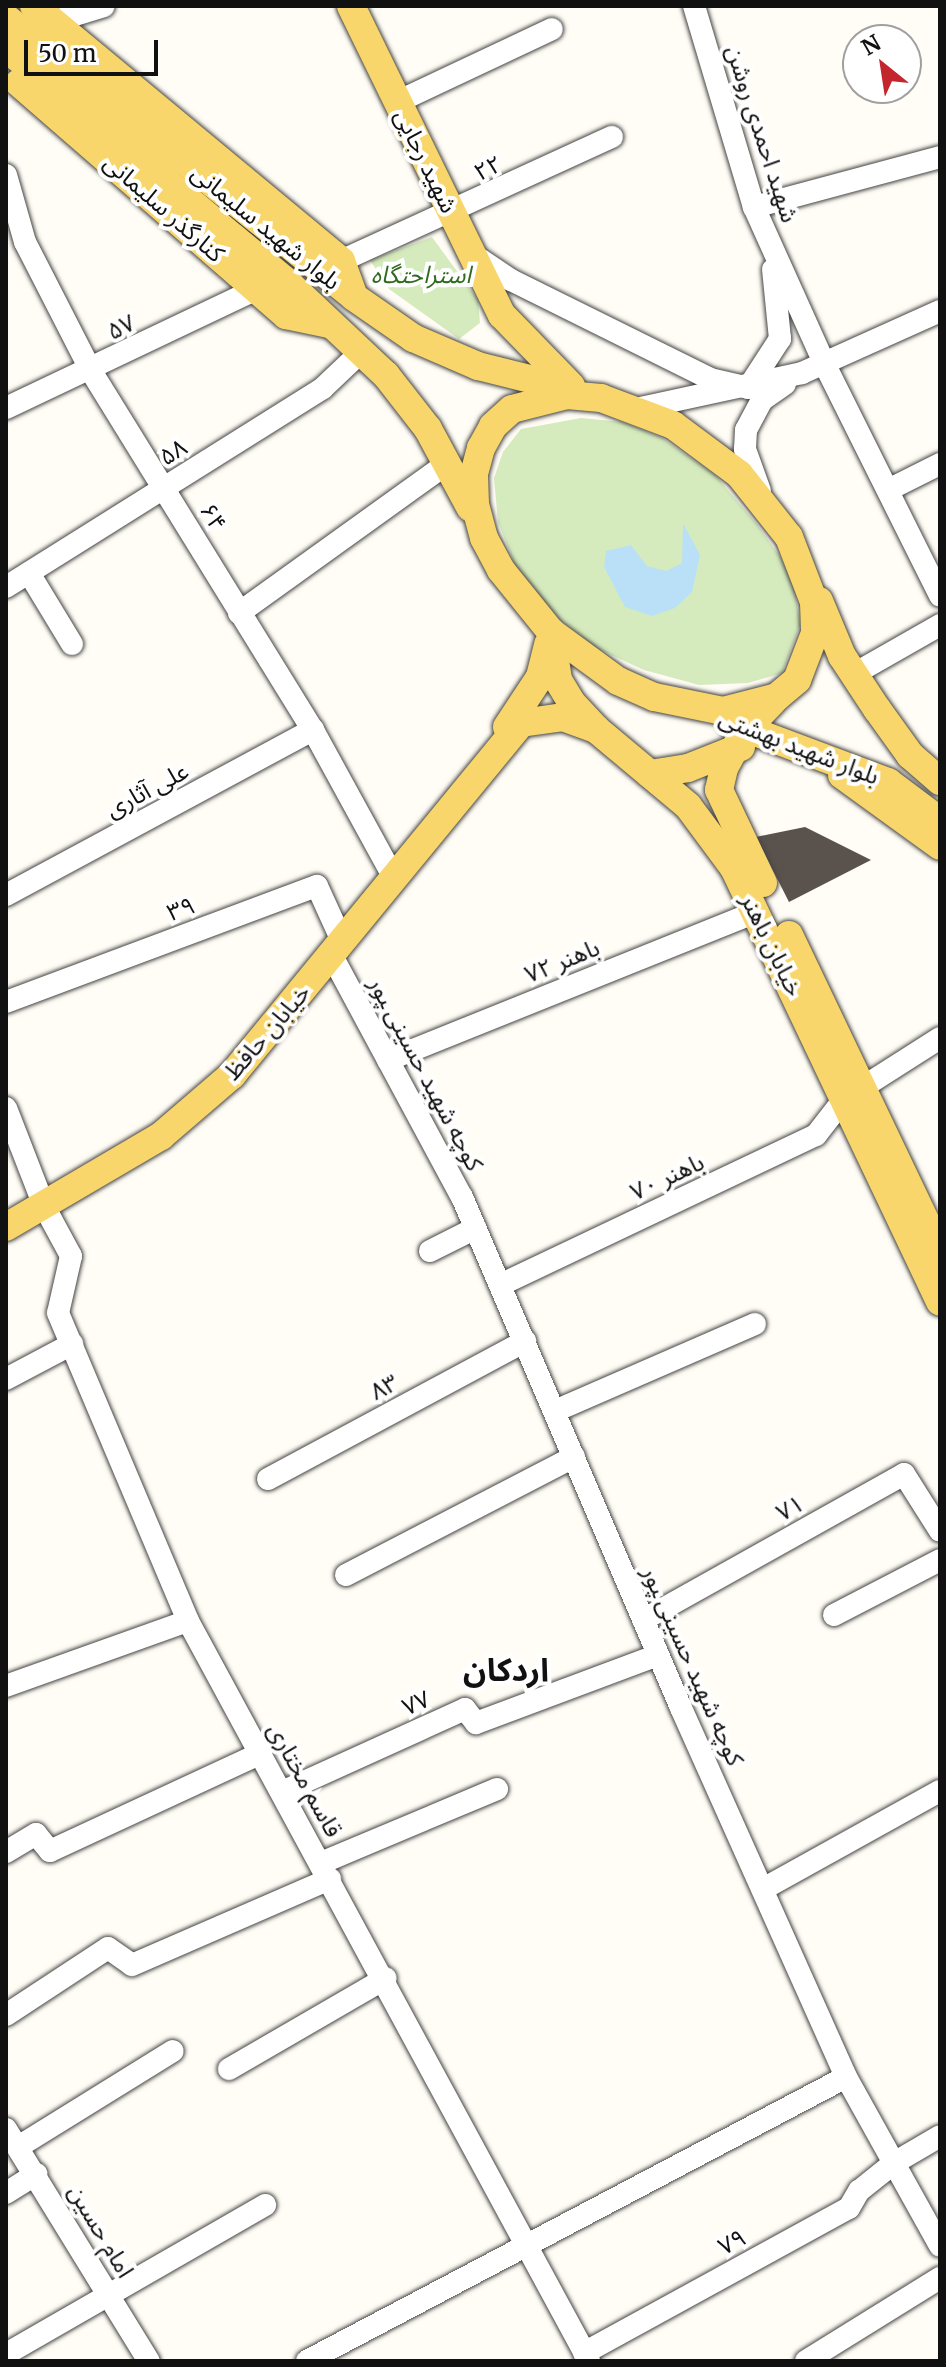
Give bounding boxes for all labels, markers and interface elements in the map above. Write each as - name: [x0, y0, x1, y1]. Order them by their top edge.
- scale bar: [28, 24, 162, 74]
- north arrow: [842, 24, 922, 104]
- text: N: [856, 28, 886, 61]
- text: 50 m: [38, 38, 97, 69]
- street label: شهید احمدی روشن: [720, 42, 804, 226]
- street label: شهید رجایی: [388, 104, 464, 218]
- street label: کنارگذر سلیمانی: [98, 148, 230, 268]
- street label: ۲۲: [469, 149, 507, 187]
- street label: بلوار شهید سلیمانی: [186, 158, 346, 296]
- park label: استراحتگاه: [371, 261, 471, 289]
- street label: ۵۷: [102, 308, 140, 346]
- street label: ۵۸: [154, 433, 192, 471]
- street label: ۶۴: [194, 498, 232, 536]
- street label: بلوار شهید بهشتی: [715, 703, 883, 791]
- street label: علی آثاری: [101, 756, 193, 824]
- street label: خیابان باهنر: [735, 889, 809, 1001]
- street label: ۳۹: [163, 891, 199, 927]
- street label: باهنر ۷۲: [520, 933, 604, 989]
- street label: کوچه شهید حسینی ‍پور: [363, 972, 489, 1176]
- street label: خیابان حافظ: [218, 978, 316, 1086]
- street label: باهنر ۷۰: [626, 1147, 708, 1207]
- street label: ۸۳: [365, 1368, 403, 1406]
- street label: ۷۱: [771, 1489, 809, 1527]
- street label: کوچه شهید حسینی ‍پور: [636, 1562, 750, 1770]
- district label: اردکان: [463, 1651, 549, 1689]
- street label: ۷۷: [398, 1684, 434, 1722]
- street label: قاسم مختاری: [262, 1718, 348, 1842]
- street label: امام حسین: [62, 2179, 140, 2283]
- street label: ۷۹: [713, 2223, 751, 2261]

